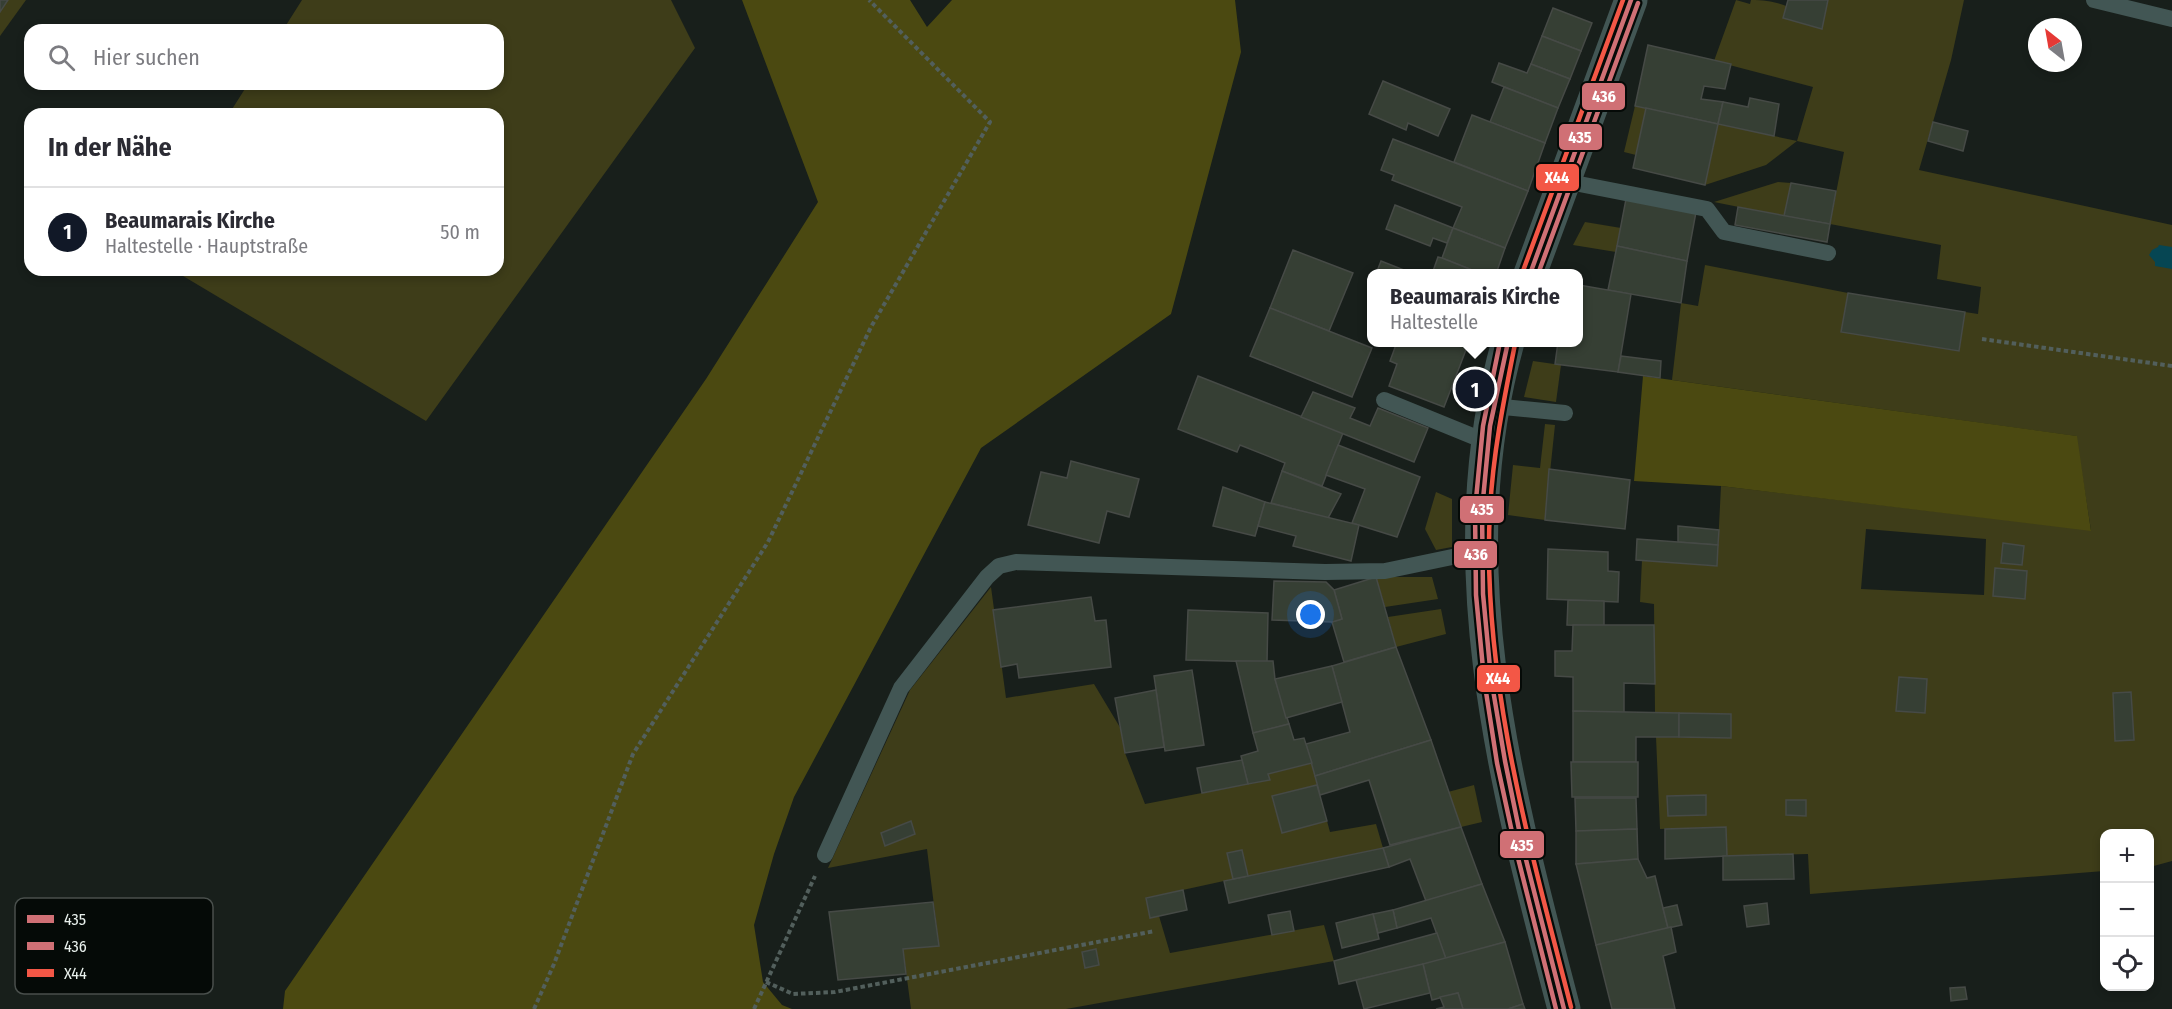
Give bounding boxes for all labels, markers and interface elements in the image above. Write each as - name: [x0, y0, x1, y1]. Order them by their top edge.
- north arrow: [2028, 18, 2082, 72]
- search box: [24, 24, 504, 90]
- icon: search: [45, 41, 78, 74]
- text: Hier suchen: [93, 44, 200, 71]
- line badge: 436: [1581, 82, 1626, 111]
- text: 436: [1592, 87, 1616, 106]
- line badge: 435: [1558, 123, 1603, 151]
- text: 435: [1568, 128, 1592, 147]
- text: In der Nähe: [48, 132, 172, 163]
- line badge: X44: [1535, 163, 1580, 192]
- text: X44: [1544, 168, 1569, 187]
- text: Beaumarais Kirche: [105, 207, 275, 234]
- text: 1: [63, 220, 72, 244]
- text: 50 m: [440, 220, 480, 244]
- text: Haltestelle · Hauptstraße: [105, 234, 308, 258]
- popup: [1367, 269, 1583, 347]
- text: Beaumarais Kirche: [1390, 283, 1560, 310]
- text: Haltestelle: [1390, 310, 1478, 334]
- pin: 1: [1456, 366, 1494, 412]
- line badge: 435: [1459, 495, 1505, 524]
- text: 435: [1470, 500, 1494, 519]
- line badge: 436: [1453, 540, 1498, 569]
- text: 436: [1464, 545, 1488, 564]
- your location: [1296, 600, 1325, 629]
- line badge: X44: [1476, 664, 1521, 693]
- text: X44: [1485, 669, 1510, 688]
- map controls: [2100, 829, 2154, 991]
- button: +: [2100, 829, 2154, 883]
- line badge: 435: [1499, 830, 1545, 859]
- text: 435: [1510, 836, 1534, 855]
- button: −: [2100, 883, 2154, 937]
- legend: [15, 898, 213, 994]
- text: 435: [64, 910, 86, 929]
- text: 436: [64, 937, 87, 956]
- button: locate: [2100, 937, 2154, 991]
- text: X44: [64, 964, 87, 983]

